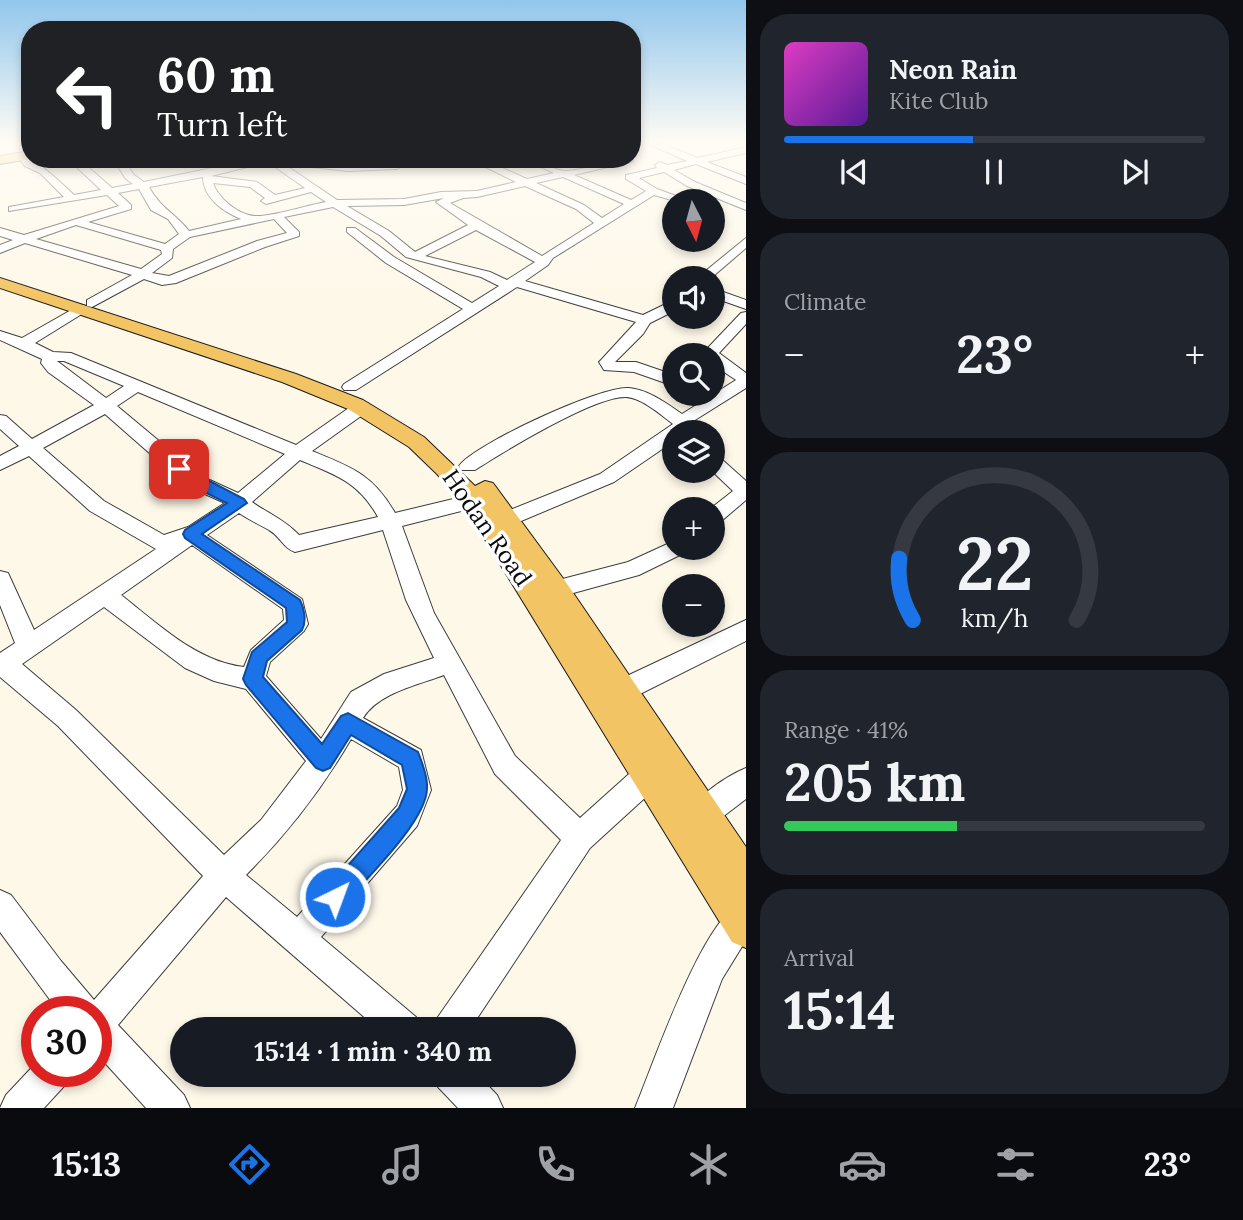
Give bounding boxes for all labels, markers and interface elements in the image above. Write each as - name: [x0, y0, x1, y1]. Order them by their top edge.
- text: 60 m: [157, 43, 274, 105]
- icon: left: [42, 49, 133, 140]
- text: Neon Rain: [889, 53, 1017, 86]
- text: Kite Club: [889, 86, 988, 115]
- text: Turn left: [157, 104, 287, 145]
- icon: previous: [835, 153, 873, 191]
- icon: pause: [975, 153, 1013, 191]
- icon: next: [1116, 153, 1154, 191]
- north arrow: [662, 189, 724, 252]
- map controls: [662, 189, 725, 637]
- button: sound: [662, 266, 725, 329]
- text: Climate: [784, 287, 866, 316]
- text: 23°: [956, 321, 1033, 387]
- text: −: [784, 331, 804, 379]
- text: +: [1185, 331, 1205, 379]
- button: search: [662, 343, 725, 406]
- button: layers: [662, 420, 725, 483]
- pin: [149, 439, 209, 499]
- icon: arrive: [160, 450, 198, 488]
- street label: Hodan Road: [436, 463, 539, 592]
- button: +: [662, 497, 725, 560]
- text: 22: [956, 517, 1033, 610]
- button: −: [662, 574, 725, 637]
- text: km/h: [961, 602, 1028, 634]
- text: Range · 41%: [784, 715, 908, 744]
- text: 205 km: [784, 749, 965, 815]
- position arrow: [298, 860, 372, 934]
- text: Arrival: [784, 943, 854, 972]
- text: 15:14: [784, 977, 896, 1043]
- speed limit sign: 30: [21, 996, 112, 1087]
- text: 15:14 · 1 min · 340 m: [254, 1035, 492, 1068]
- icon: directions: [225, 1140, 274, 1189]
- icon: music: [378, 1140, 427, 1189]
- icon: phone: [531, 1140, 580, 1189]
- icon: climate: [684, 1140, 733, 1189]
- icon: car: [838, 1140, 887, 1189]
- icon: filters: [991, 1140, 1040, 1189]
- text: 15:13: [52, 1144, 121, 1185]
- text: 23°: [1144, 1144, 1191, 1185]

